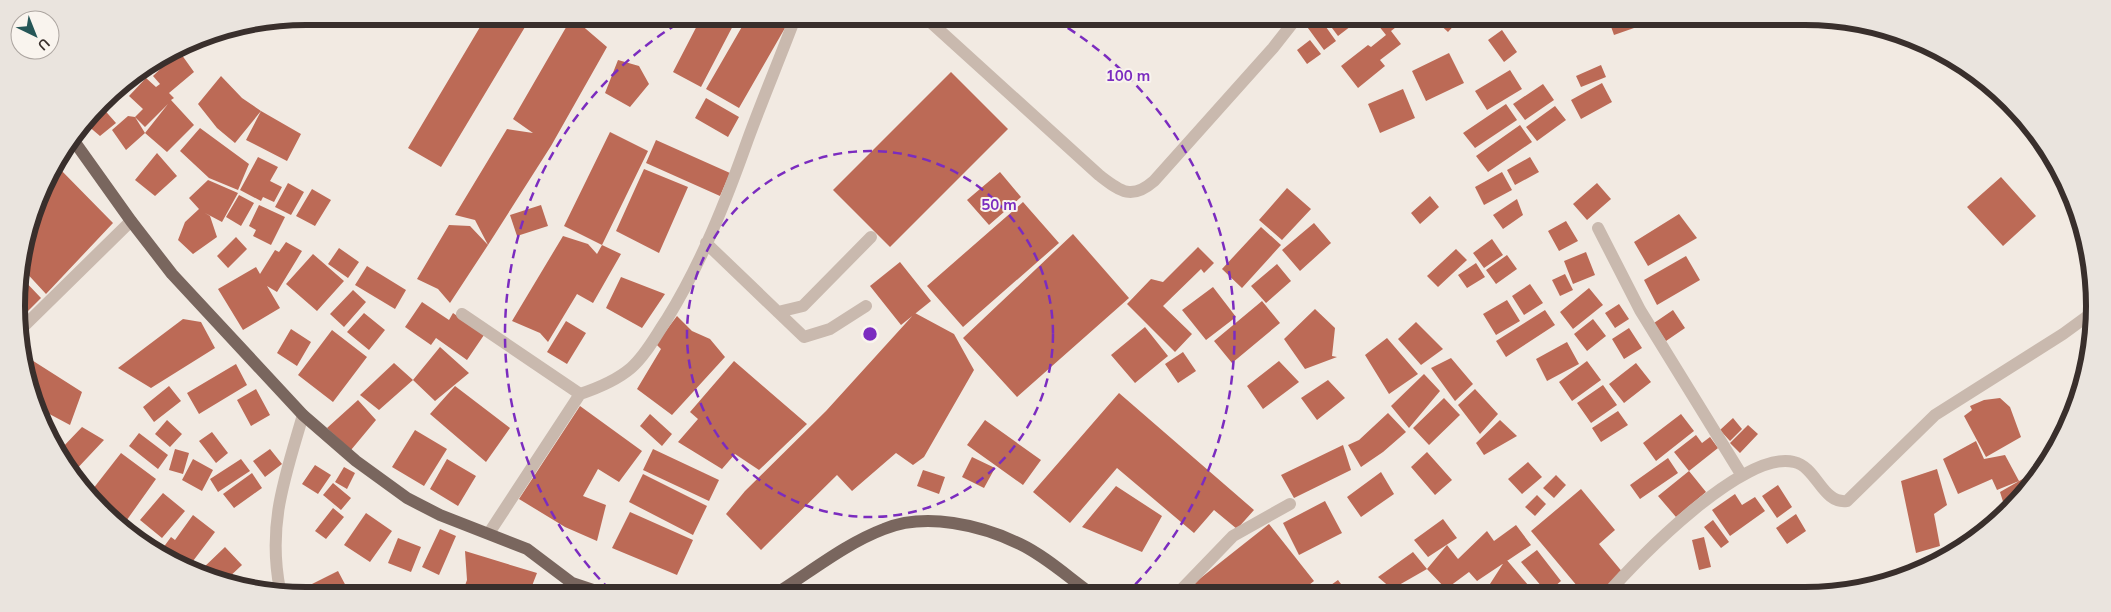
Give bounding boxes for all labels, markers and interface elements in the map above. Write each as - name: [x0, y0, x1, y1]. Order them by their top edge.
- north arrow: [10, 10, 60, 60]
- text: U: [34, 34, 54, 55]
- text: 100 m: [1106, 66, 1150, 85]
- text: 50 m: [981, 195, 1017, 214]
- centre of rings: [861, 325, 879, 343]

